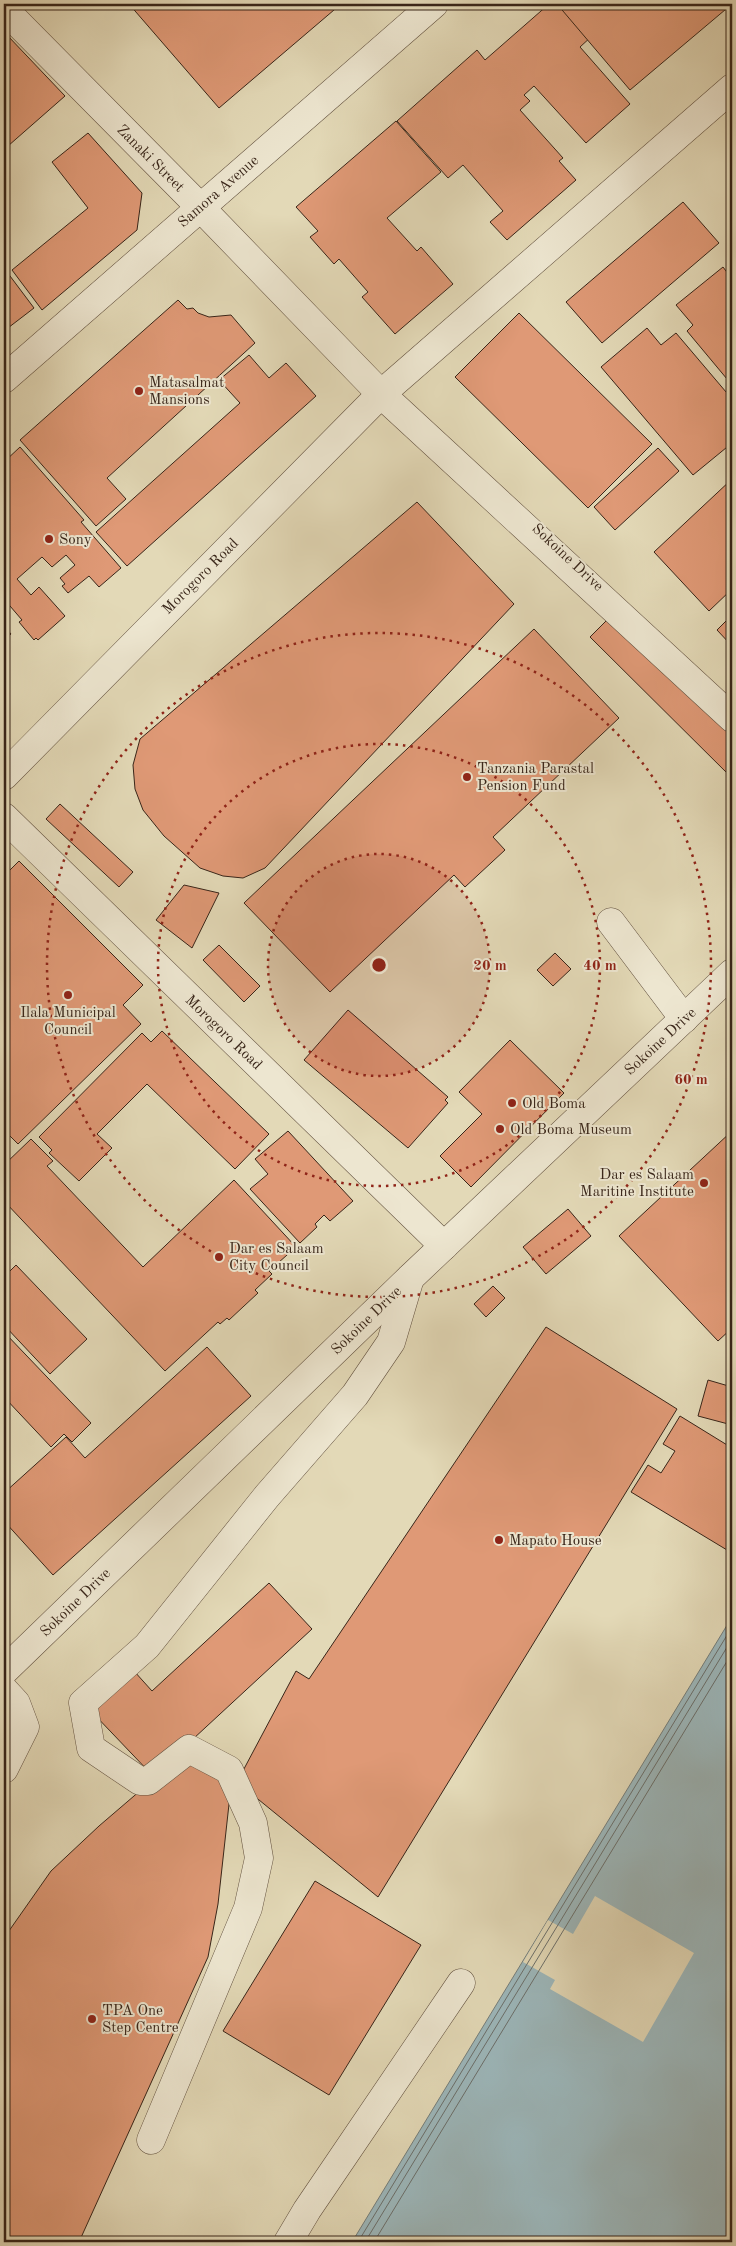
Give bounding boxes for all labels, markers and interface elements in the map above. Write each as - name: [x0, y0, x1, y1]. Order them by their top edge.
- street label: Zanaki Street: [113, 122, 187, 196]
- street label: Samora Avenue: [176, 153, 262, 231]
- place label: Matasalmat Mansions: [149, 376, 224, 408]
- marker: Matasalmat Mansions: [133, 385, 145, 397]
- street label: Sokoine Drive: [528, 521, 606, 595]
- marker: Sony: [43, 533, 55, 545]
- place label: Sony: [59, 533, 92, 548]
- street label: Morogoro Road: [160, 536, 242, 618]
- place label: Tanzania Parastal Pension Fund: [477, 762, 594, 794]
- marker: Tanzania Parastal Pension Fund: [461, 771, 473, 783]
- centre of rings: [370, 956, 388, 974]
- text: 20 m: [473, 959, 507, 974]
- text: 40 m: [583, 959, 617, 974]
- marker: Ilala Municipal Council: [62, 989, 74, 1001]
- street label: Morogoro Road: [182, 993, 264, 1073]
- street label: Sokoine Drive: [623, 1005, 700, 1079]
- place label: Ilala Municipal Council: [20, 1006, 116, 1038]
- text: 60 m: [674, 1073, 708, 1088]
- marker: Old Boma: [506, 1097, 518, 1109]
- place label: Old Boma: [522, 1097, 586, 1112]
- marker: Old Boma Museum: [494, 1123, 506, 1135]
- place label: Old Boma Museum: [510, 1123, 632, 1138]
- place label: Dar es Salaam Maritine Institute: [580, 1168, 694, 1200]
- marker: Dar es Salaam Maritine Institute: [698, 1177, 710, 1189]
- place label: Dar es Salaam City Council: [229, 1242, 324, 1274]
- marker: Dar es Salaam City Council: [213, 1251, 225, 1263]
- street label: Sokoine Drive: [329, 1284, 405, 1358]
- marker: Mapato House: [493, 1534, 505, 1546]
- place label: Mapato House: [509, 1534, 602, 1549]
- street label: Sokoine Drive: [38, 1566, 114, 1640]
- place label: TPA One Step Centre: [102, 2004, 179, 2036]
- marker: TPA One Step Centre: [86, 2013, 98, 2025]

